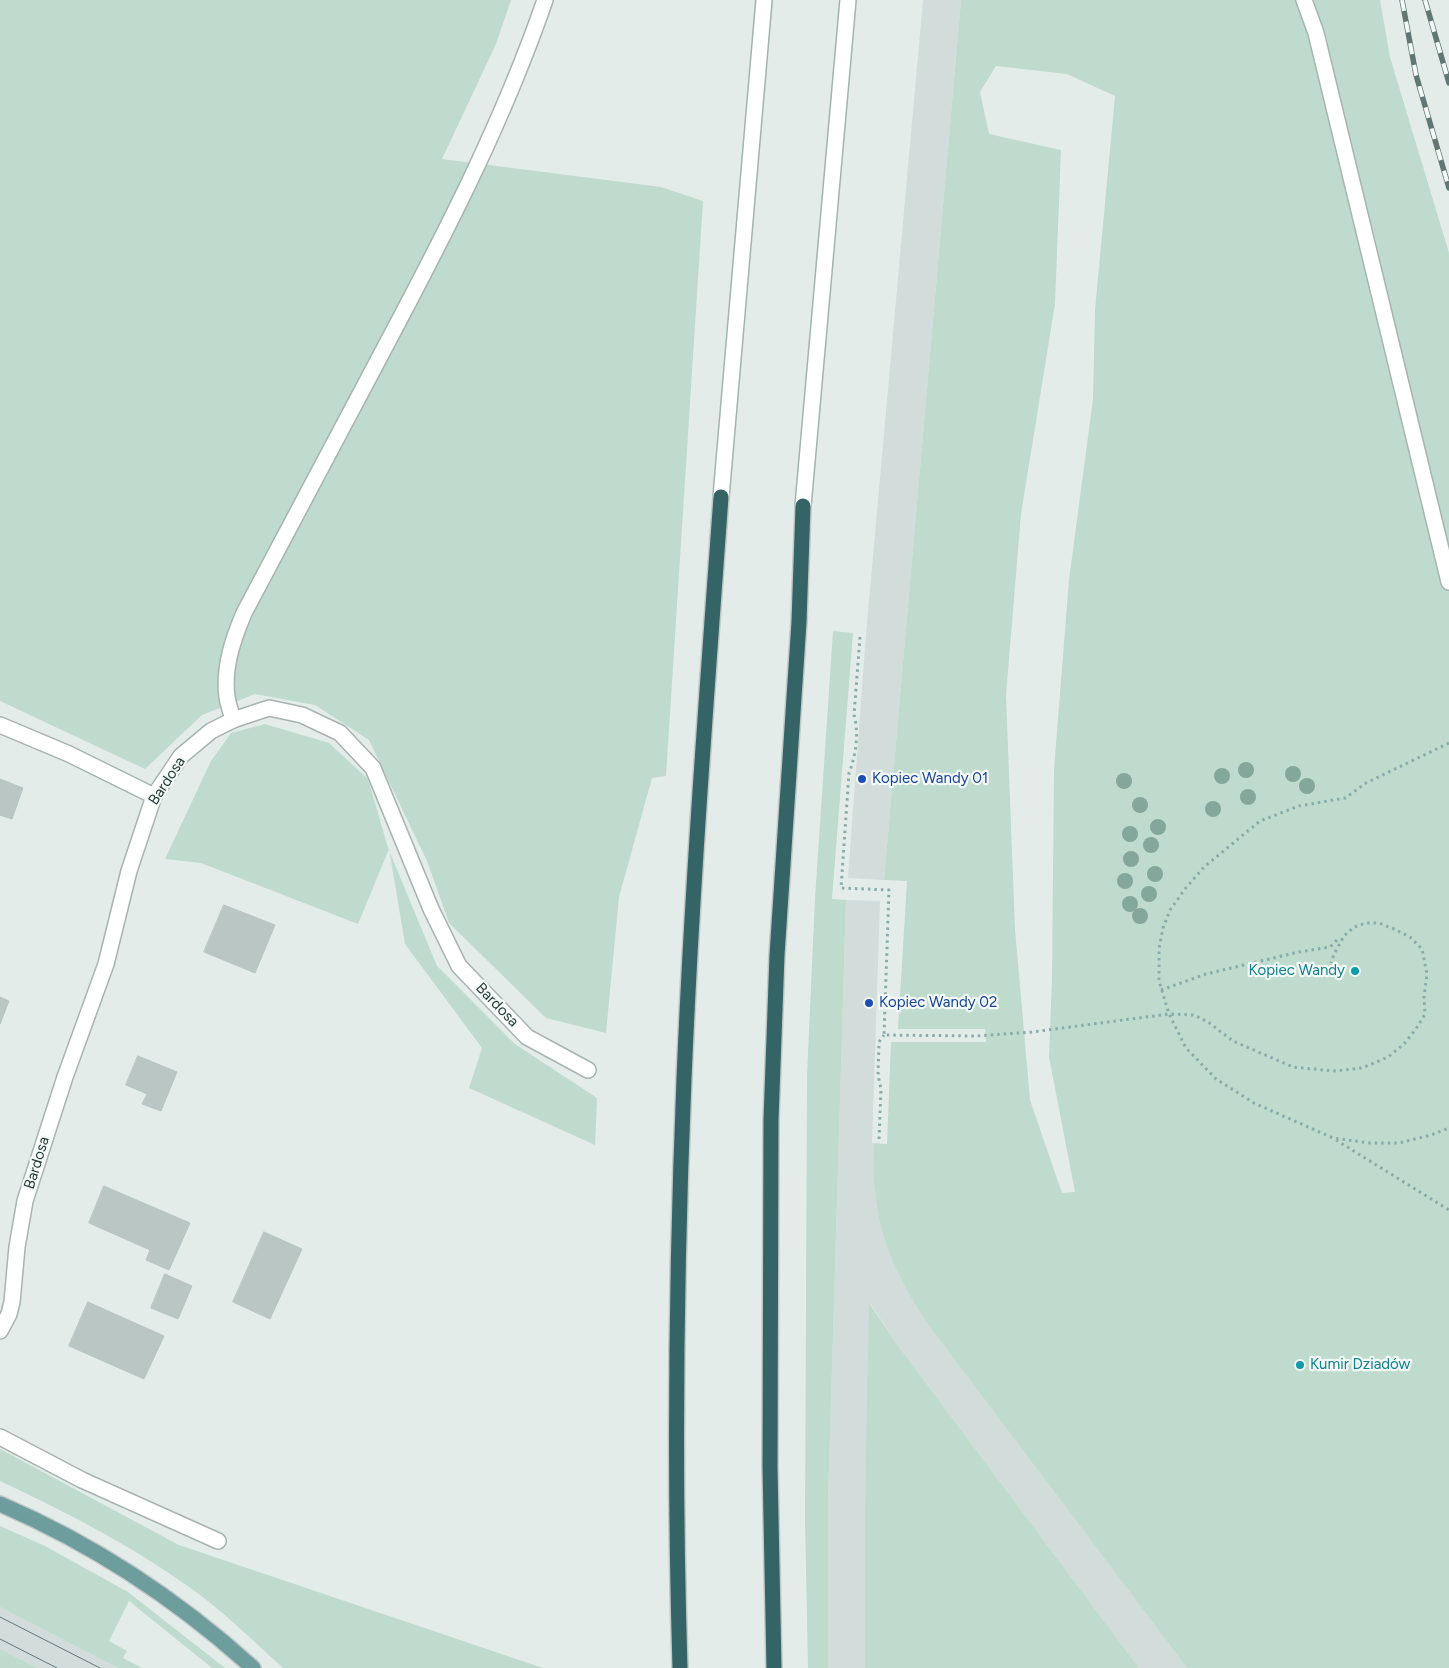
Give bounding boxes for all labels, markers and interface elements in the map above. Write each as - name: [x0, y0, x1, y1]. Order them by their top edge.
- street label: Bardosa: [145, 753, 189, 809]
- place label: Kopiec Wandy 01: [872, 770, 988, 788]
- marker: Kopiec Wandy 01: [856, 773, 868, 785]
- place label: Kopiec Wandy: [1248, 962, 1345, 980]
- marker: Kopiec Wandy: [1349, 965, 1361, 977]
- street label: Bardosa: [472, 979, 522, 1031]
- place label: Kopiec Wandy 02: [879, 994, 997, 1012]
- marker: Kopiec Wandy 02: [863, 997, 875, 1009]
- street label: Bardosa: [20, 1135, 54, 1191]
- place label: Kumir Dziadów: [1310, 1356, 1410, 1374]
- marker: Kumir Dziadów: [1294, 1359, 1306, 1371]

